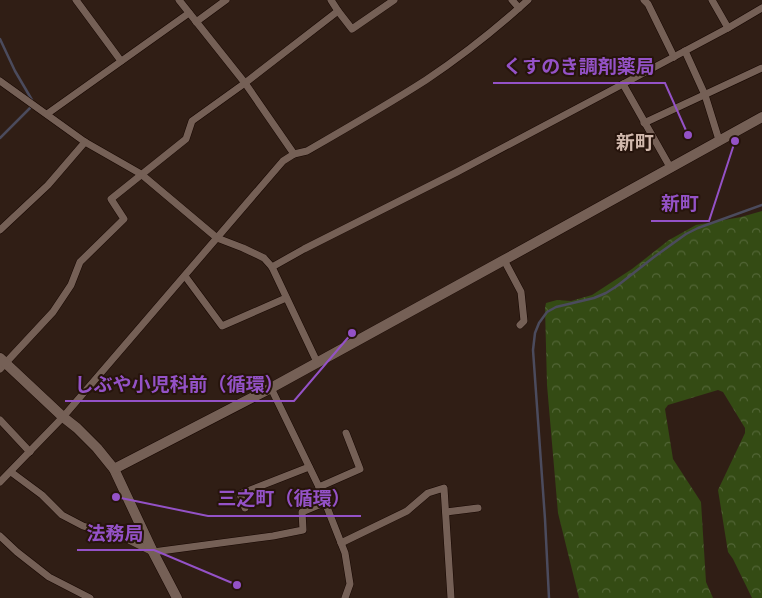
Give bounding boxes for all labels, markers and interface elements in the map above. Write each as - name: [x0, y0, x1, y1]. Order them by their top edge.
- callout: くすのき調剤薬局: [493, 49, 665, 83]
- text: くすのき調剤薬局: [503, 55, 655, 77]
- district label: 新町: [616, 131, 654, 153]
- callout: 新町: [651, 187, 709, 221]
- text: 新町: [661, 192, 699, 214]
- callout: しぶや小児科前（循環）: [65, 367, 294, 401]
- text: しぶや小児科前（循環）: [74, 373, 284, 395]
- callout: 三之町（循環）: [208, 482, 361, 516]
- text: 三之町（循環）: [217, 487, 351, 509]
- callout: 法務局: [77, 516, 154, 550]
- text: 法務局: [86, 522, 144, 544]

